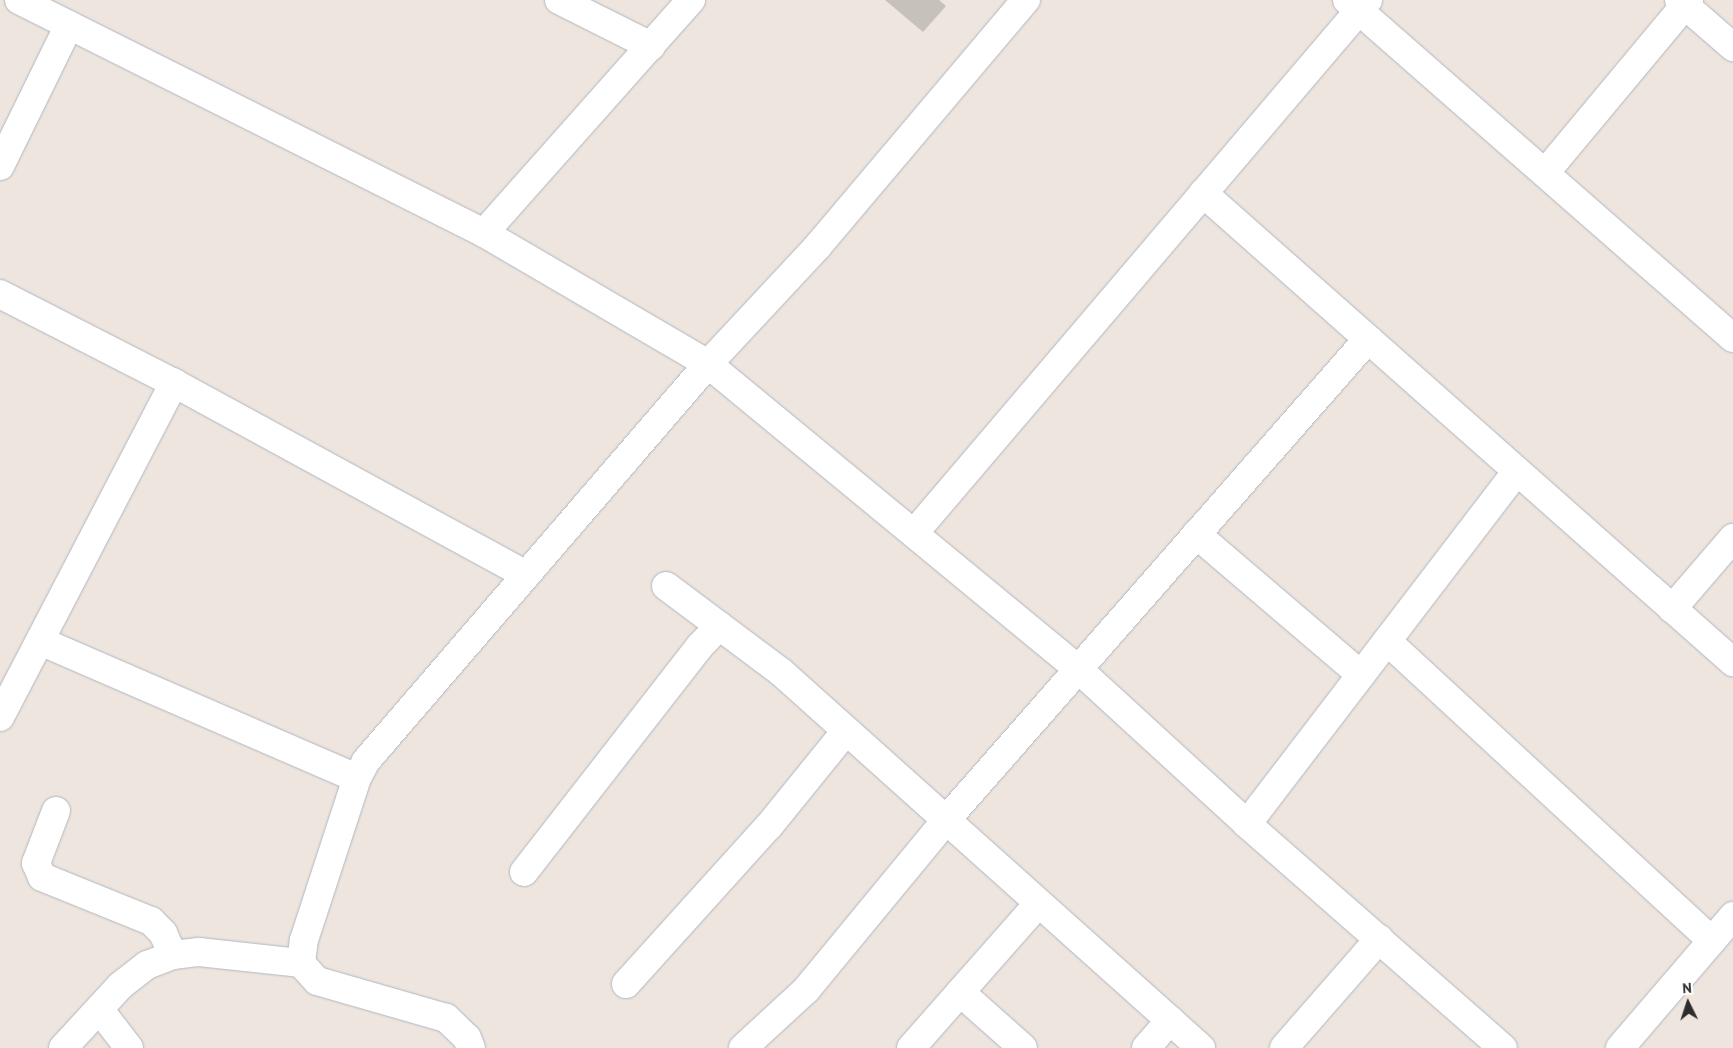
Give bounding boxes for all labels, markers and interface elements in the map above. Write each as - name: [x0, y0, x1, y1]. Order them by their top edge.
- north arrow: [1663, 978, 1713, 1028]
- text: N: [1682, 979, 1692, 997]

